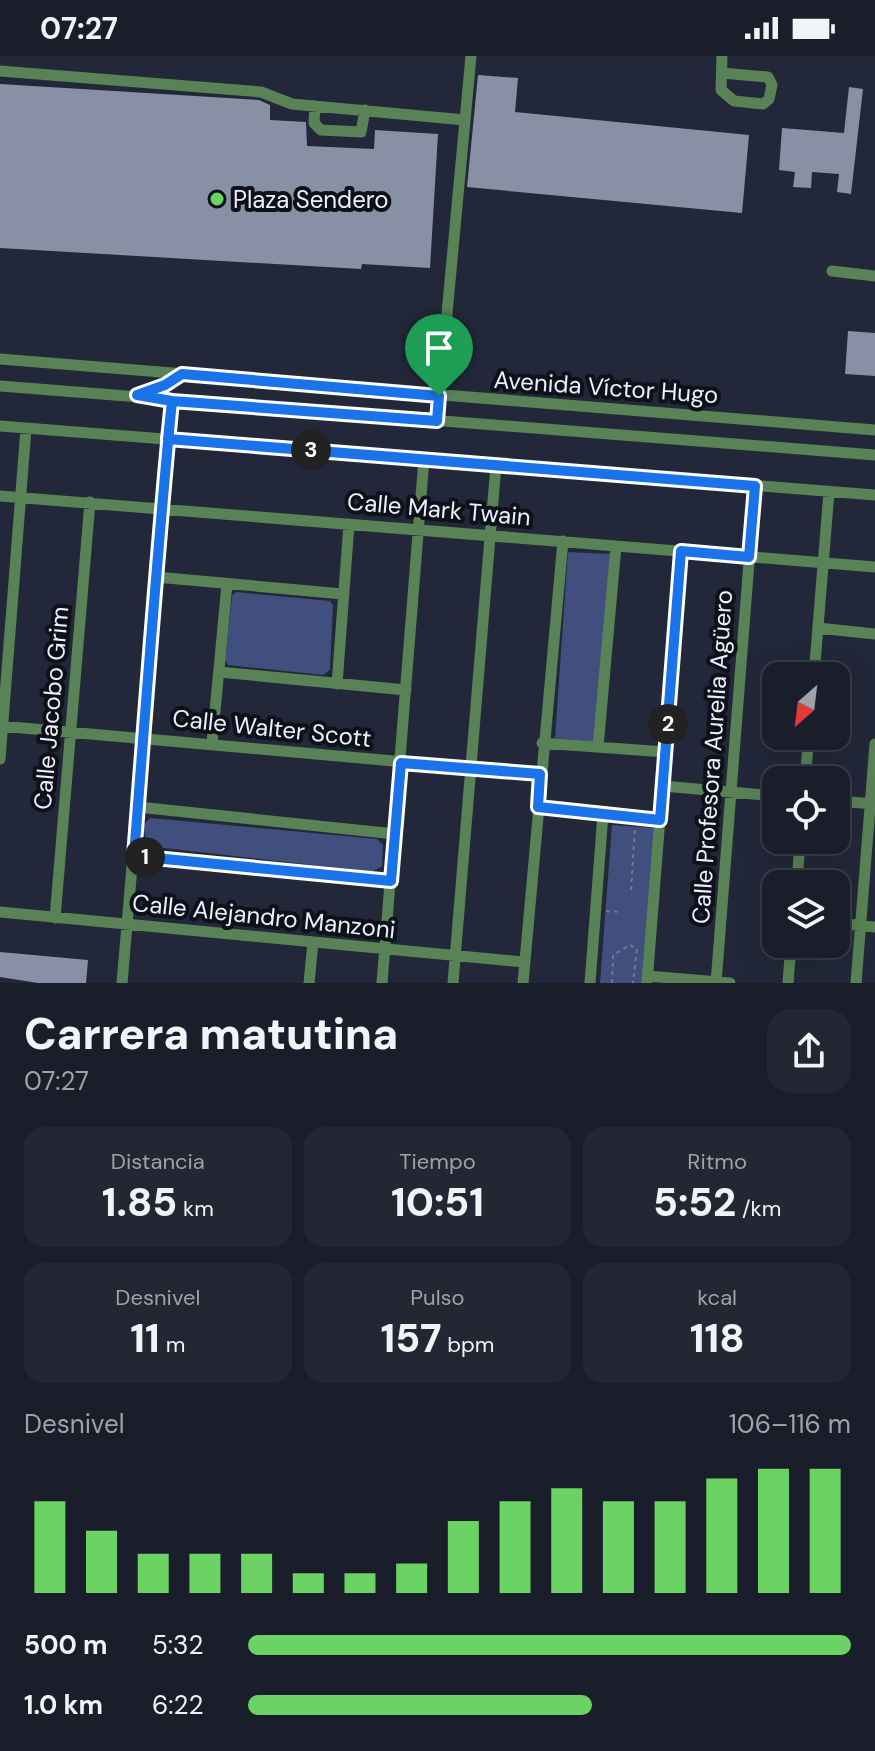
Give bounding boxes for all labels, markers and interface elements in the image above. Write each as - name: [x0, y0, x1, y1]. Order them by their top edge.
- text: 07:27: [40, 9, 118, 48]
- place label: Plaza Sendero: [233, 184, 388, 215]
- marker: Plaza Sendero: [208, 190, 226, 208]
- pin: [405, 314, 473, 396]
- icon: arrive: [417, 326, 461, 370]
- street label: Avenida Víctor Hugo: [493, 364, 719, 410]
- pin: 3: [291, 430, 331, 470]
- text: 3: [304, 435, 318, 464]
- street label: Calle Mark Twain: [346, 486, 532, 532]
- street label: Calle Profesora Aurelia Agüero: [685, 589, 739, 925]
- street label: Calle Jacobo Grim: [27, 605, 75, 811]
- north arrow: [762, 662, 850, 750]
- map controls: [762, 662, 850, 958]
- street label: Calle Walter Scott: [171, 702, 373, 754]
- pin: 2: [648, 704, 688, 744]
- text: 2: [662, 709, 674, 738]
- button: locate: [762, 766, 850, 854]
- pin: 1: [125, 837, 165, 877]
- text: 1: [141, 842, 149, 871]
- button: layers: [762, 870, 850, 958]
- street label: Calle Alejandro Manzoni: [131, 887, 397, 945]
- text: Carrera matutina: [24, 1005, 398, 1063]
- button: share: [767, 1009, 851, 1093]
- text: 07:27: [24, 1064, 89, 1098]
- text: Distancia: [111, 1147, 205, 1176]
- text: Tiempo: [399, 1147, 476, 1176]
- text: Ritmo: [687, 1147, 747, 1176]
- text: 1.85: [102, 1176, 177, 1228]
- text: 10:51: [391, 1176, 484, 1228]
- text: 5:52: [653, 1176, 736, 1228]
- text: km: [177, 1194, 214, 1223]
- text: /km: [736, 1194, 781, 1223]
- text: Desnivel: [115, 1283, 200, 1312]
- text: Pulso: [410, 1283, 465, 1312]
- text: kcal: [697, 1283, 737, 1312]
- text: 11: [130, 1312, 160, 1364]
- text: 157: [381, 1312, 441, 1364]
- text: 118: [690, 1312, 745, 1364]
- text: m: [160, 1330, 185, 1359]
- text: bpm: [441, 1330, 494, 1359]
- text: Desnivel: [24, 1407, 125, 1441]
- text: 106–116 m: [729, 1407, 851, 1441]
- text: 500 m: [24, 1628, 107, 1662]
- text: 5:32: [152, 1628, 203, 1662]
- text: 1.0 km: [24, 1688, 103, 1722]
- text: 6:22: [152, 1688, 204, 1722]

